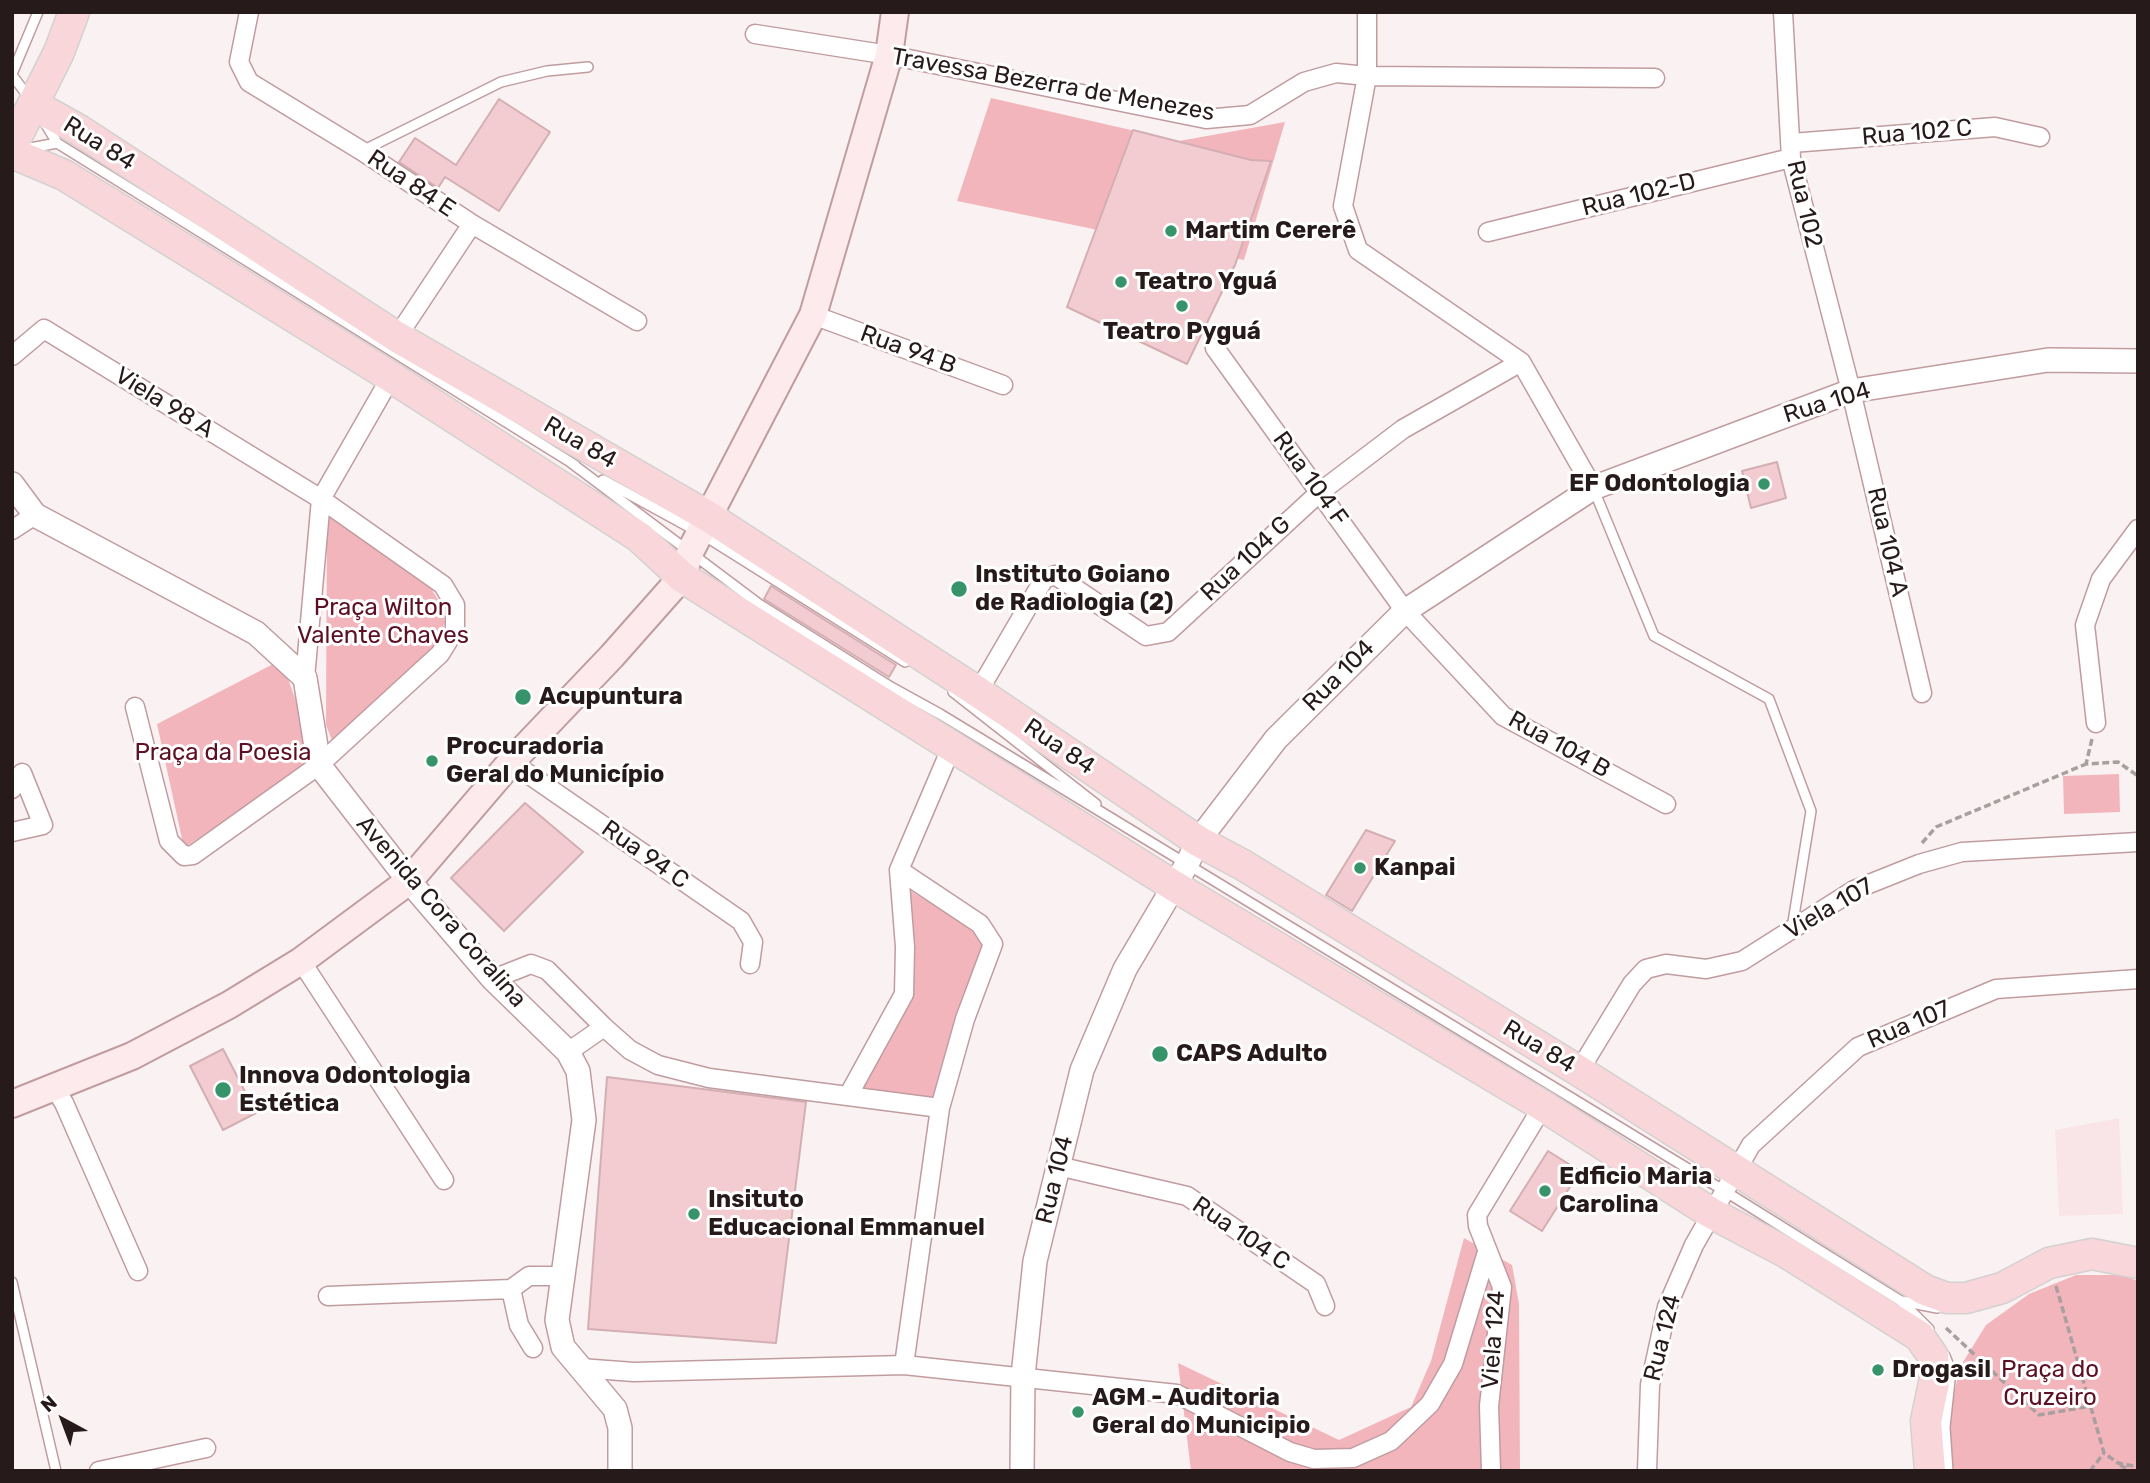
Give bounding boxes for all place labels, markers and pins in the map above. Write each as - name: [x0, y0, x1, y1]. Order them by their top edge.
- place label: Martim Cererê: [1185, 217, 1356, 245]
- marker: Martim Cererê: [1163, 223, 1179, 239]
- place label: Teatro Yguá: [1135, 268, 1277, 296]
- marker: Teatro Yguá: [1113, 274, 1129, 290]
- marker: Teatro Pyguá: [1174, 298, 1190, 314]
- place label: Teatro Pyguá: [1103, 318, 1261, 346]
- place label: EF Odontologia: [1569, 470, 1750, 498]
- marker: EF Odontologia: [1756, 476, 1772, 492]
- place label: Instituto Goiano de Radiologia (2): [975, 561, 1173, 617]
- marker: Instituto Goiano de Radiologia (2): [949, 579, 969, 599]
- place label: Acupuntura: [539, 683, 683, 711]
- marker: Acupuntura: [513, 687, 533, 707]
- place label: Procuradoria Geral do Município: [446, 733, 665, 789]
- marker: Procuradoria Geral do Município: [424, 753, 440, 769]
- place label: Kanpai: [1374, 854, 1456, 882]
- marker: Kanpai: [1352, 860, 1368, 876]
- place label: CAPS Adulto: [1176, 1040, 1327, 1068]
- marker: CAPS Adulto: [1150, 1044, 1170, 1064]
- place label: Innova Odontologia Estética: [239, 1062, 471, 1118]
- marker: Innova Odontologia Estética: [213, 1080, 233, 1100]
- place label: Edficio Maria Carolina: [1559, 1163, 1712, 1219]
- marker: Edficio Maria Carolina: [1537, 1183, 1553, 1199]
- place label: Insituto Educacional Emmanuel: [708, 1186, 985, 1242]
- marker: Insituto Educacional Emmanuel: [686, 1206, 702, 1222]
- place label: Drogasil: [1892, 1356, 1991, 1384]
- marker: Drogasil: [1870, 1362, 1886, 1378]
- place label: AGM - Auditoria Geral do Municipio: [1092, 1384, 1311, 1440]
- marker: AGM - Auditoria Geral do Municipio: [1070, 1404, 1086, 1420]

